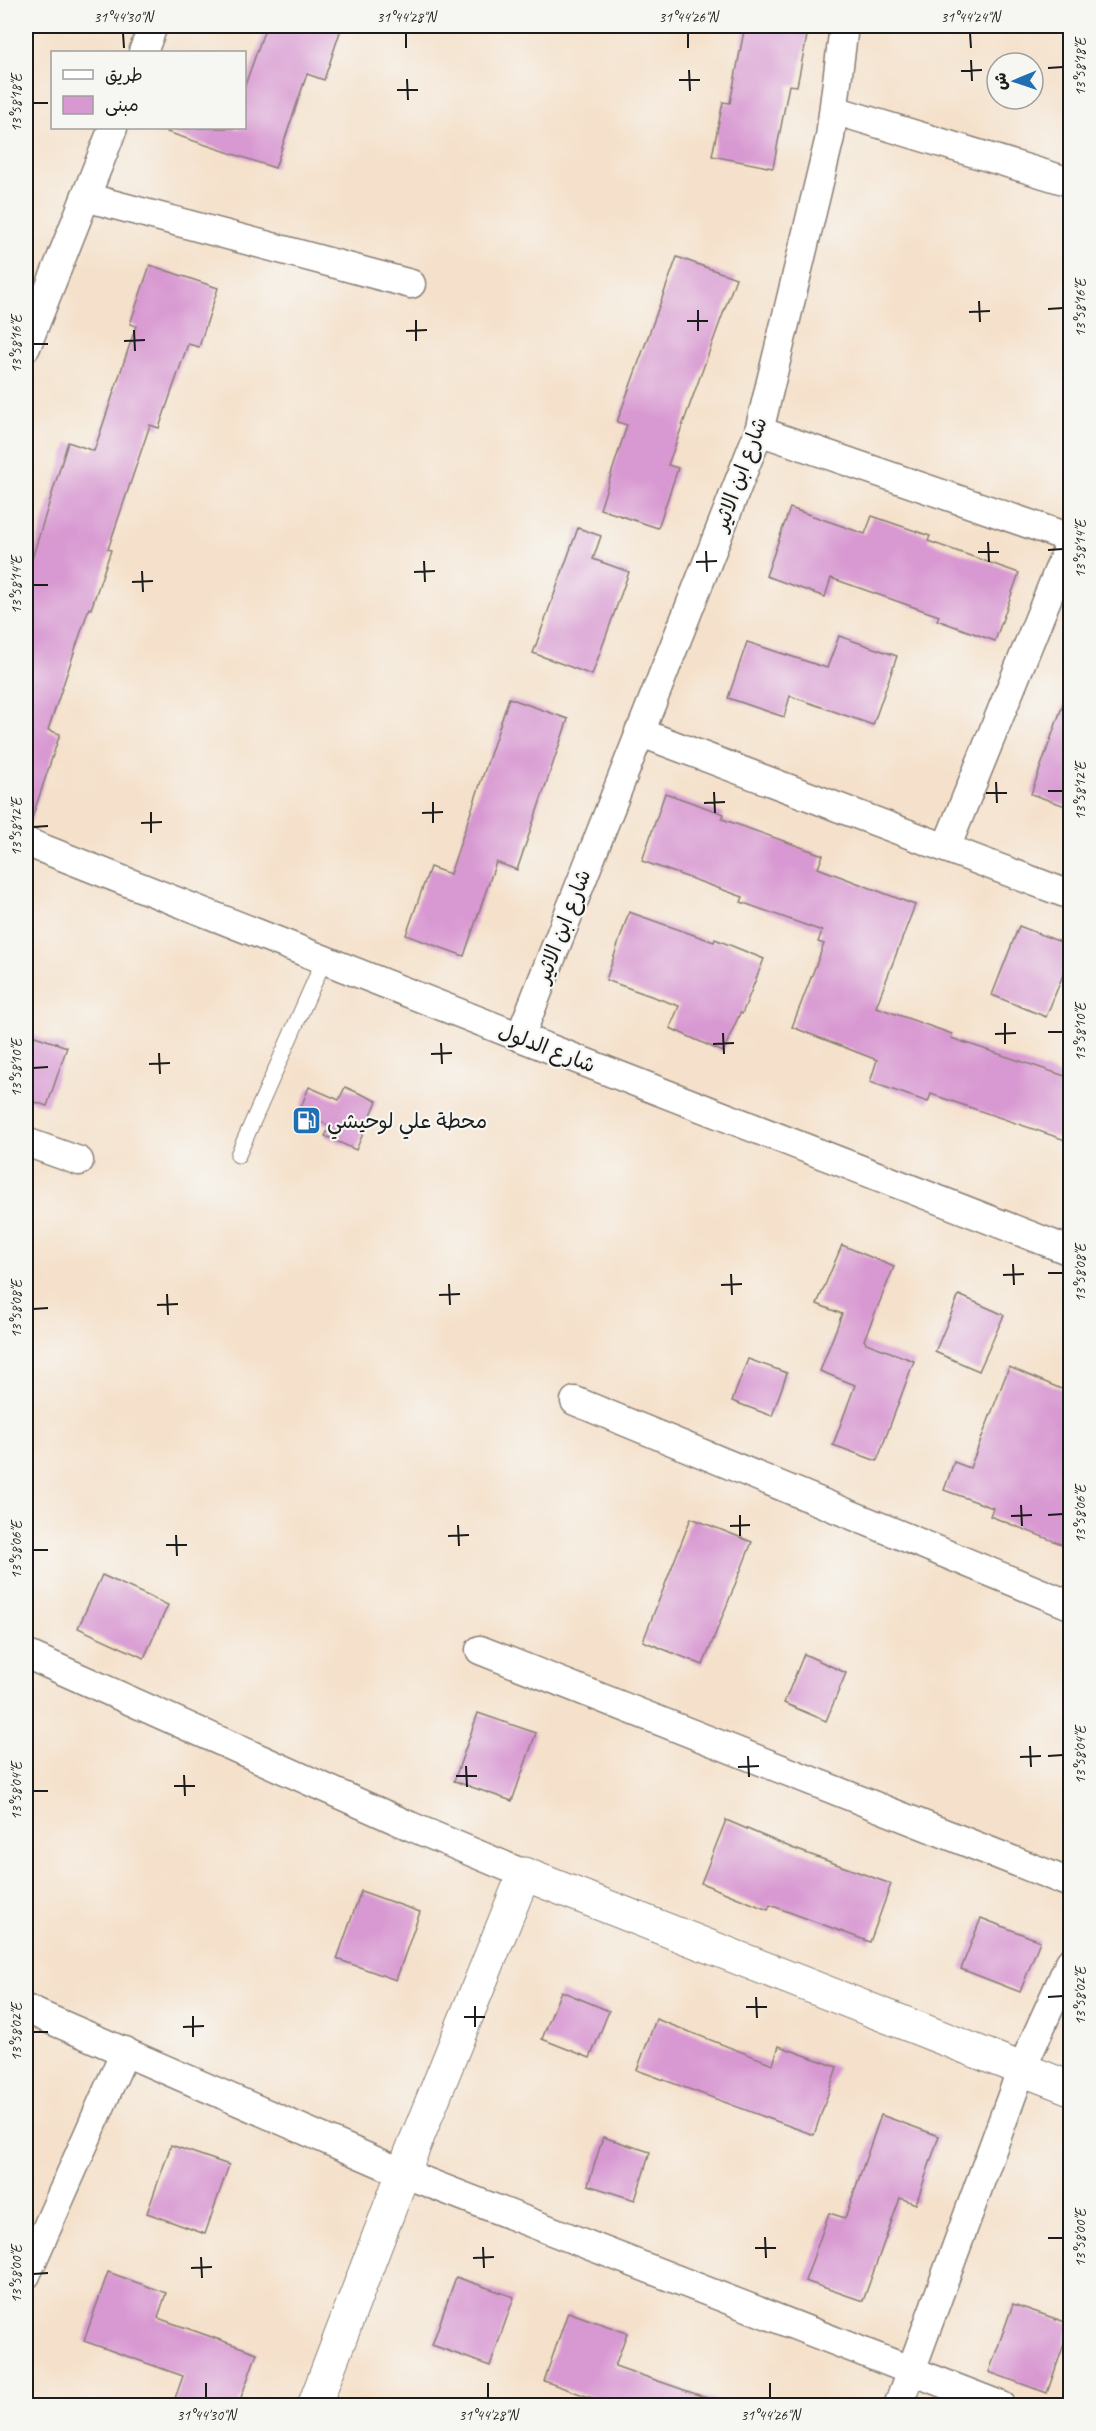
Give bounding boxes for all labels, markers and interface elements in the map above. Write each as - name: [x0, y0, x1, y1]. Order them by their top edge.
- text: 31°44'30"N: [93, 8, 156, 27]
- text: 31°44'28"N: [376, 8, 439, 27]
- text: 31°44'26"N: [658, 8, 721, 27]
- text: 31°44'24"N: [940, 8, 1003, 27]
- text: 13°58'18"E: [1071, 36, 1090, 96]
- legend: [51, 51, 246, 129]
- north arrow: [985, 51, 1045, 111]
- text: طريق: [105, 64, 143, 86]
- text: 13°58'18"E: [7, 72, 26, 132]
- text: ش: [991, 72, 1011, 91]
- text: مبنى: [105, 94, 139, 116]
- text: 13°58'16"E: [1071, 277, 1090, 337]
- text: 13°58'16"E: [7, 313, 26, 373]
- street label: شارع ابن الاثير: [707, 413, 775, 537]
- text: 13°58'14"E: [1071, 518, 1090, 578]
- text: 13°58'14"E: [7, 554, 26, 614]
- text: 13°58'12"E: [1071, 760, 1090, 820]
- text: 13°58'12"E: [7, 796, 26, 856]
- street label: شارع ابن الاثير: [529, 866, 598, 989]
- text: 13°58'10"E: [1071, 1001, 1090, 1061]
- street label: شارع الدلول: [494, 1018, 599, 1080]
- text: 13°58'10"E: [7, 1037, 26, 1097]
- fuel station icon: محطة علي لوحيشي: [290, 1105, 322, 1137]
- place label: محطة علي لوحيشي: [327, 1108, 487, 1140]
- text: 13°58'08"E: [1071, 1242, 1090, 1302]
- text: 13°58'08"E: [7, 1278, 26, 1338]
- text: 13°58'06"E: [1071, 1483, 1090, 1543]
- text: 13°58'06"E: [7, 1519, 26, 1579]
- text: 13°58'04"E: [1071, 1724, 1090, 1784]
- text: 13°58'04"E: [7, 1760, 26, 1820]
- text: 13°58'02"E: [1071, 1965, 1090, 2025]
- text: 13°58'02"E: [7, 2001, 26, 2061]
- text: 13°58'00"E: [1071, 2207, 1090, 2267]
- text: 13°58'00"E: [7, 2243, 26, 2303]
- text: 31°44'30"N: [176, 2406, 239, 2425]
- text: 31°44'28"N: [458, 2406, 521, 2425]
- text: 31°44'26"N: [740, 2406, 803, 2425]

